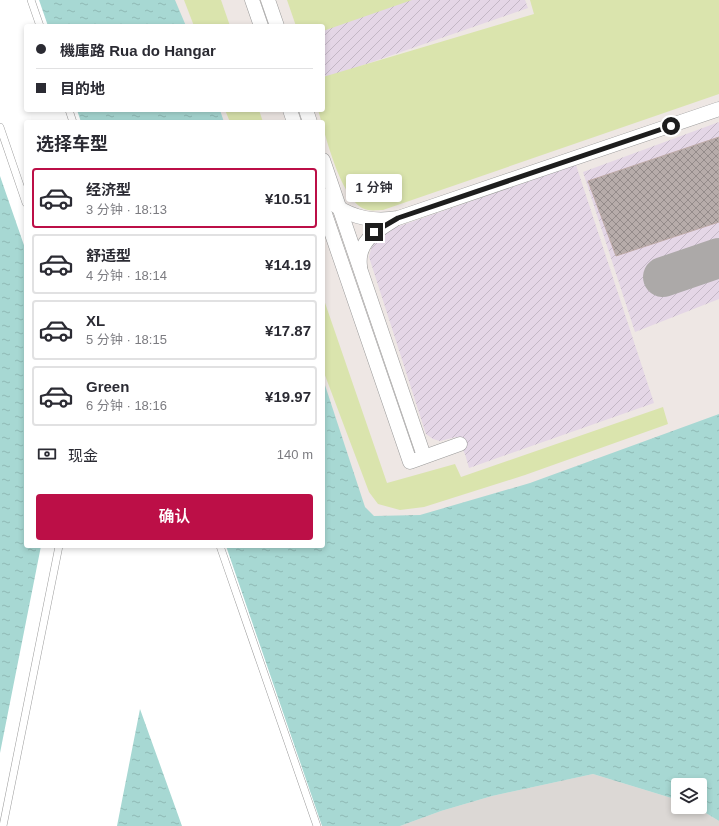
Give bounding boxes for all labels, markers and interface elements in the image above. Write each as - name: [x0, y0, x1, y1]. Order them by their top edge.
- text: 機庫路 Rua do Hangar: [60, 42, 216, 59]
- text: 目的地: [60, 80, 105, 97]
- route start: [662, 117, 680, 135]
- text: 选择车型: [36, 134, 108, 154]
- callout: 1 分钟: [346, 174, 402, 202]
- icon: car: [38, 180, 74, 216]
- text: 1 分钟: [356, 180, 392, 195]
- text: 经济型: [86, 181, 131, 198]
- text: ¥10.51: [265, 190, 311, 207]
- text: 3 分钟 · 18:13: [86, 202, 167, 217]
- route end: [365, 223, 383, 241]
- icon: car: [38, 246, 74, 282]
- text: 舒适型: [86, 247, 131, 264]
- text: ¥14.19: [265, 256, 311, 273]
- text: 4 分钟 · 18:14: [86, 268, 167, 283]
- icon: car: [38, 312, 74, 348]
- text: XL: [86, 312, 105, 329]
- text: ¥17.87: [265, 322, 311, 339]
- text: 5 分钟 · 18:15: [86, 332, 167, 347]
- icon: car: [38, 378, 74, 414]
- text: Green: [86, 378, 129, 395]
- text: ¥19.97: [265, 388, 311, 405]
- text: 6 分钟 · 18:16: [86, 398, 167, 413]
- icon: cash: [36, 443, 58, 465]
- text: 现金: [68, 447, 98, 464]
- text: 140 m: [277, 447, 313, 462]
- button: 确认: [36, 494, 313, 540]
- map controls: [671, 778, 707, 814]
- button: layers: [671, 778, 707, 814]

